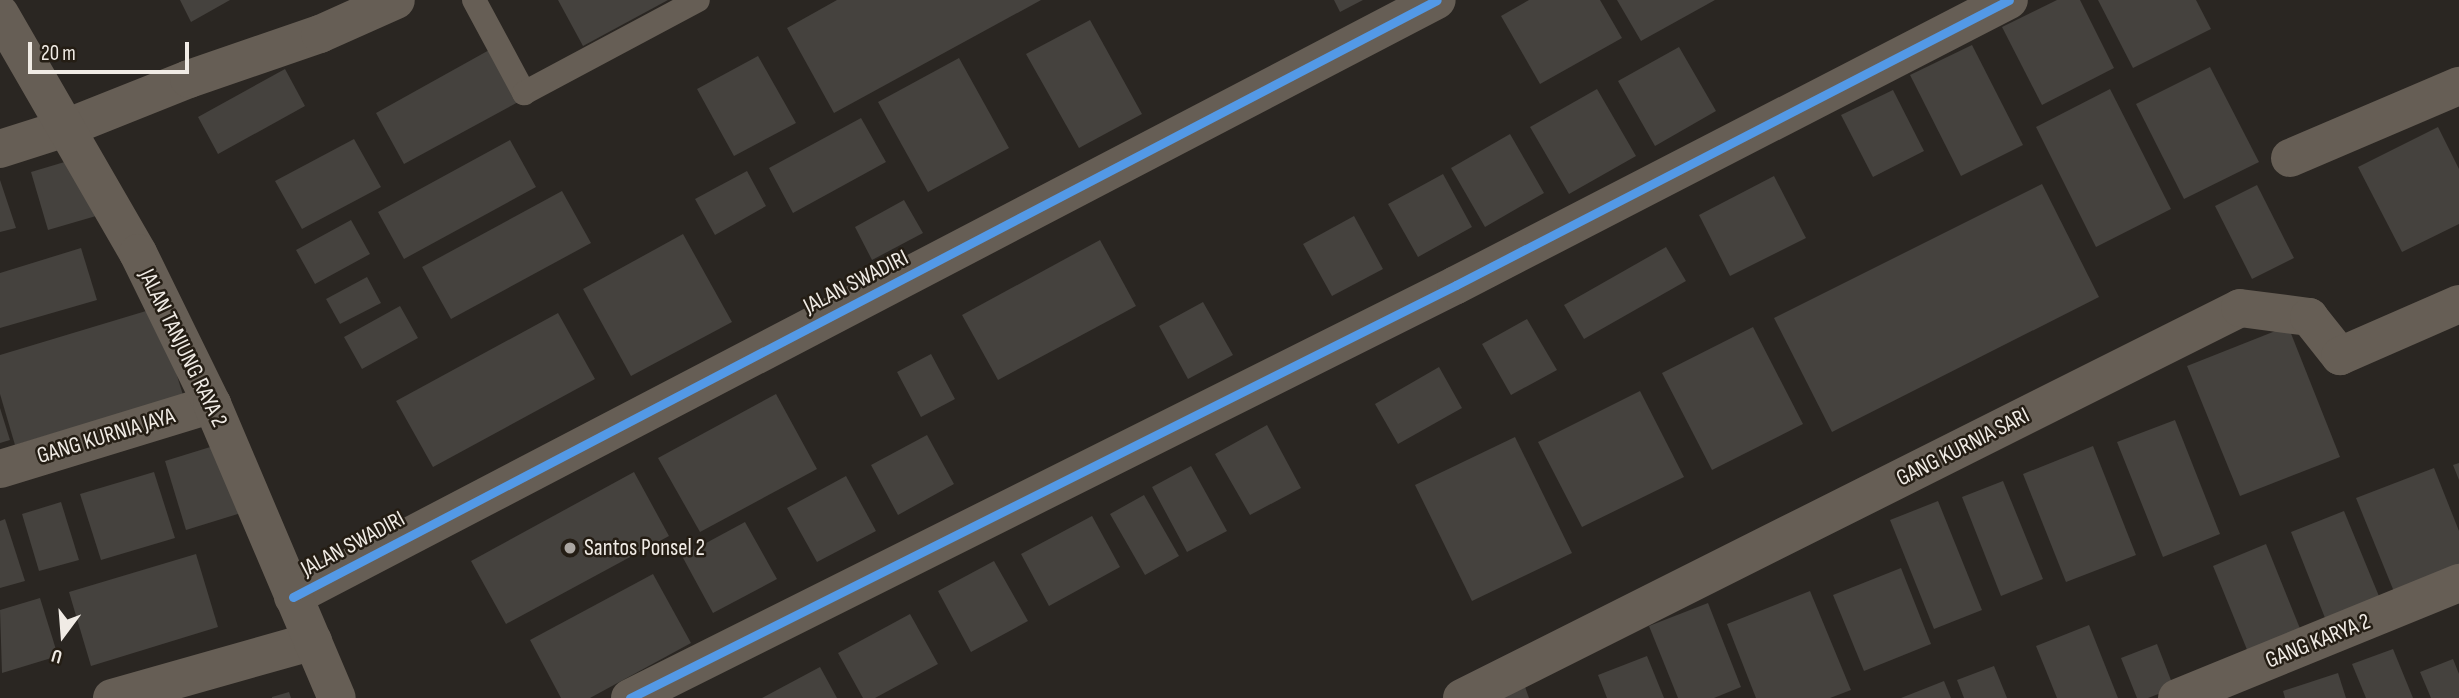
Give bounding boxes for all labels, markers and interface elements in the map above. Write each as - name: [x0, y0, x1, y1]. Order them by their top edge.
- scale bar: [32, 28, 192, 72]
- text: 20 m: [41, 41, 76, 66]
- street label: JALAN SWADIRI: [799, 244, 913, 320]
- street label: JALAN TANJUNG RAYA 2: [133, 264, 233, 432]
- street label: GANG KURNIA JAYA: [34, 402, 178, 470]
- street label: GANG KURNIA SARI: [1892, 402, 2034, 492]
- street label: JALAN SWADIRI: [296, 505, 410, 583]
- place label: Santos Ponsel 2: [584, 534, 705, 562]
- marker: Santos Ponsel 2: [562, 540, 578, 556]
- north arrow: [28, 600, 98, 670]
- street label: GANG KARYA 2: [2262, 608, 2374, 674]
- text: U: [49, 643, 65, 668]

